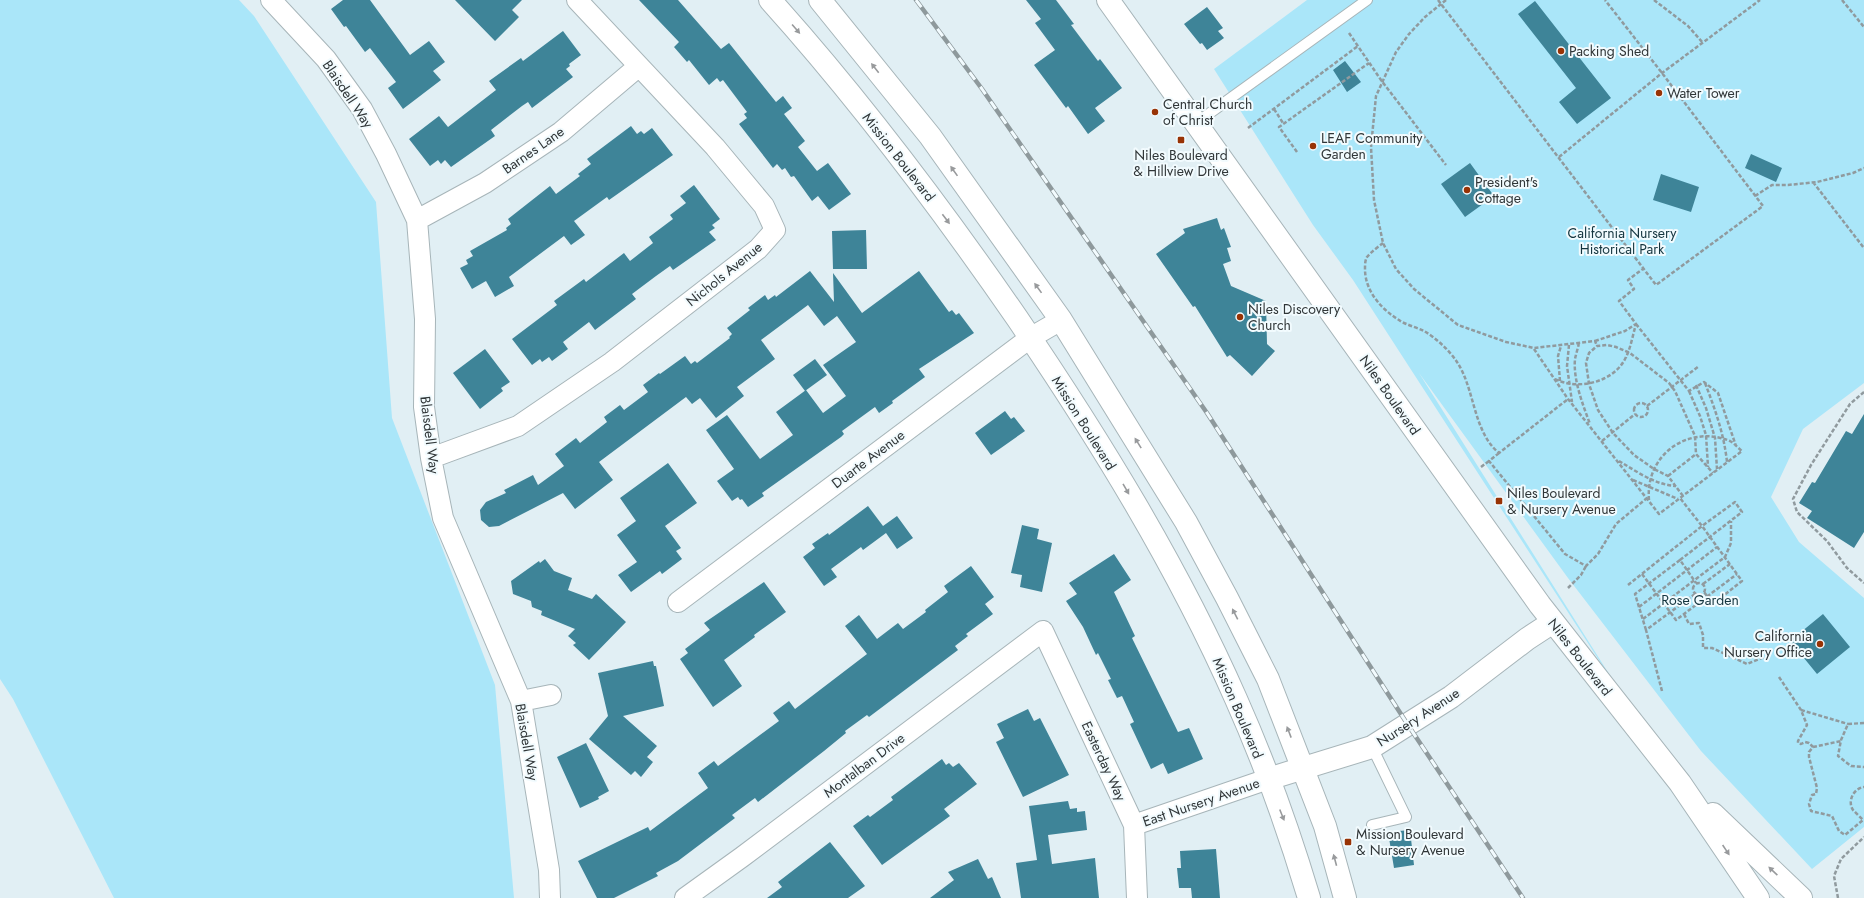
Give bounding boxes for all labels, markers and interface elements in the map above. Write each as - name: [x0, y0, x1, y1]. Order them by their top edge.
- one-way arrow: [791, 24, 800, 35]
- place label: Packing Shed: [1569, 41, 1649, 61]
- marker: Packing Shed: [1556, 46, 1566, 56]
- street label: Blaisdell Way: [318, 56, 379, 133]
- one-way arrow: [871, 62, 880, 73]
- place label: Water Tower: [1667, 83, 1740, 103]
- marker: Water Tower: [1654, 88, 1664, 98]
- place label: Central Church of Christ: [1163, 94, 1252, 130]
- marker: Central Church of Christ: [1150, 107, 1160, 117]
- street label: Mission Boulevard: [858, 108, 940, 206]
- street label: Barnes Lane: [498, 121, 568, 179]
- place label: LEAF Community Garden: [1321, 128, 1423, 164]
- marker: Niles Boulevard & Hillview Drive: [1176, 135, 1186, 145]
- marker: LEAF Community Garden: [1308, 141, 1318, 151]
- place label: Niles Boulevard & Hillview Drive: [1133, 145, 1229, 181]
- one-way arrow: [950, 166, 958, 176]
- place label: President's Cottage: [1475, 172, 1538, 208]
- marker: President's Cottage: [1462, 185, 1472, 195]
- one-way arrow: [942, 213, 950, 224]
- park label: California Nursery Historical Park: [1568, 223, 1677, 259]
- street label: Nichols Avenue: [682, 237, 766, 311]
- one-way arrow: [1034, 283, 1042, 293]
- place label: Niles Discovery Church: [1248, 299, 1341, 335]
- marker: Niles Discovery Church: [1235, 312, 1245, 322]
- street label: Niles Boulevard: [1355, 351, 1425, 439]
- street label: Mission Boulevard: [1047, 372, 1121, 474]
- street label: Blaisdell Way: [415, 395, 445, 476]
- street label: Duarte Avenue: [827, 425, 909, 493]
- one-way arrow: [1135, 437, 1142, 449]
- one-way arrow: [1122, 483, 1129, 495]
- place label: Niles Boulevard & Nursery Avenue: [1507, 483, 1616, 519]
- marker: Niles Boulevard & Nursery Avenue: [1494, 496, 1504, 506]
- park label: Rose Garden: [1661, 590, 1739, 610]
- one-way arrow: [1232, 608, 1238, 620]
- street label: Niles Boulevard: [1543, 614, 1617, 700]
- place label: California Nursery Office: [1724, 626, 1812, 662]
- marker: California Nursery Office: [1815, 639, 1825, 649]
- street label: Mission Boulevard: [1208, 654, 1268, 762]
- street label: Nursery Avenue: [1373, 683, 1463, 751]
- street label: Blaisdell Way: [510, 702, 544, 783]
- street label: Easterday Way: [1077, 718, 1132, 805]
- one-way arrow: [1286, 725, 1292, 737]
- street label: Montalban Drive: [819, 728, 909, 802]
- street label: East Nursery Avenue: [1140, 773, 1262, 831]
- one-way arrow: [1279, 809, 1285, 820]
- place label: Mission Boulevard & Nursery Avenue: [1356, 824, 1465, 860]
- marker: Mission Boulevard & Nursery Avenue: [1343, 837, 1353, 847]
- one-way arrow: [1722, 845, 1730, 855]
- one-way arrow: [1331, 854, 1337, 867]
- one-way arrow: [1768, 866, 1778, 876]

